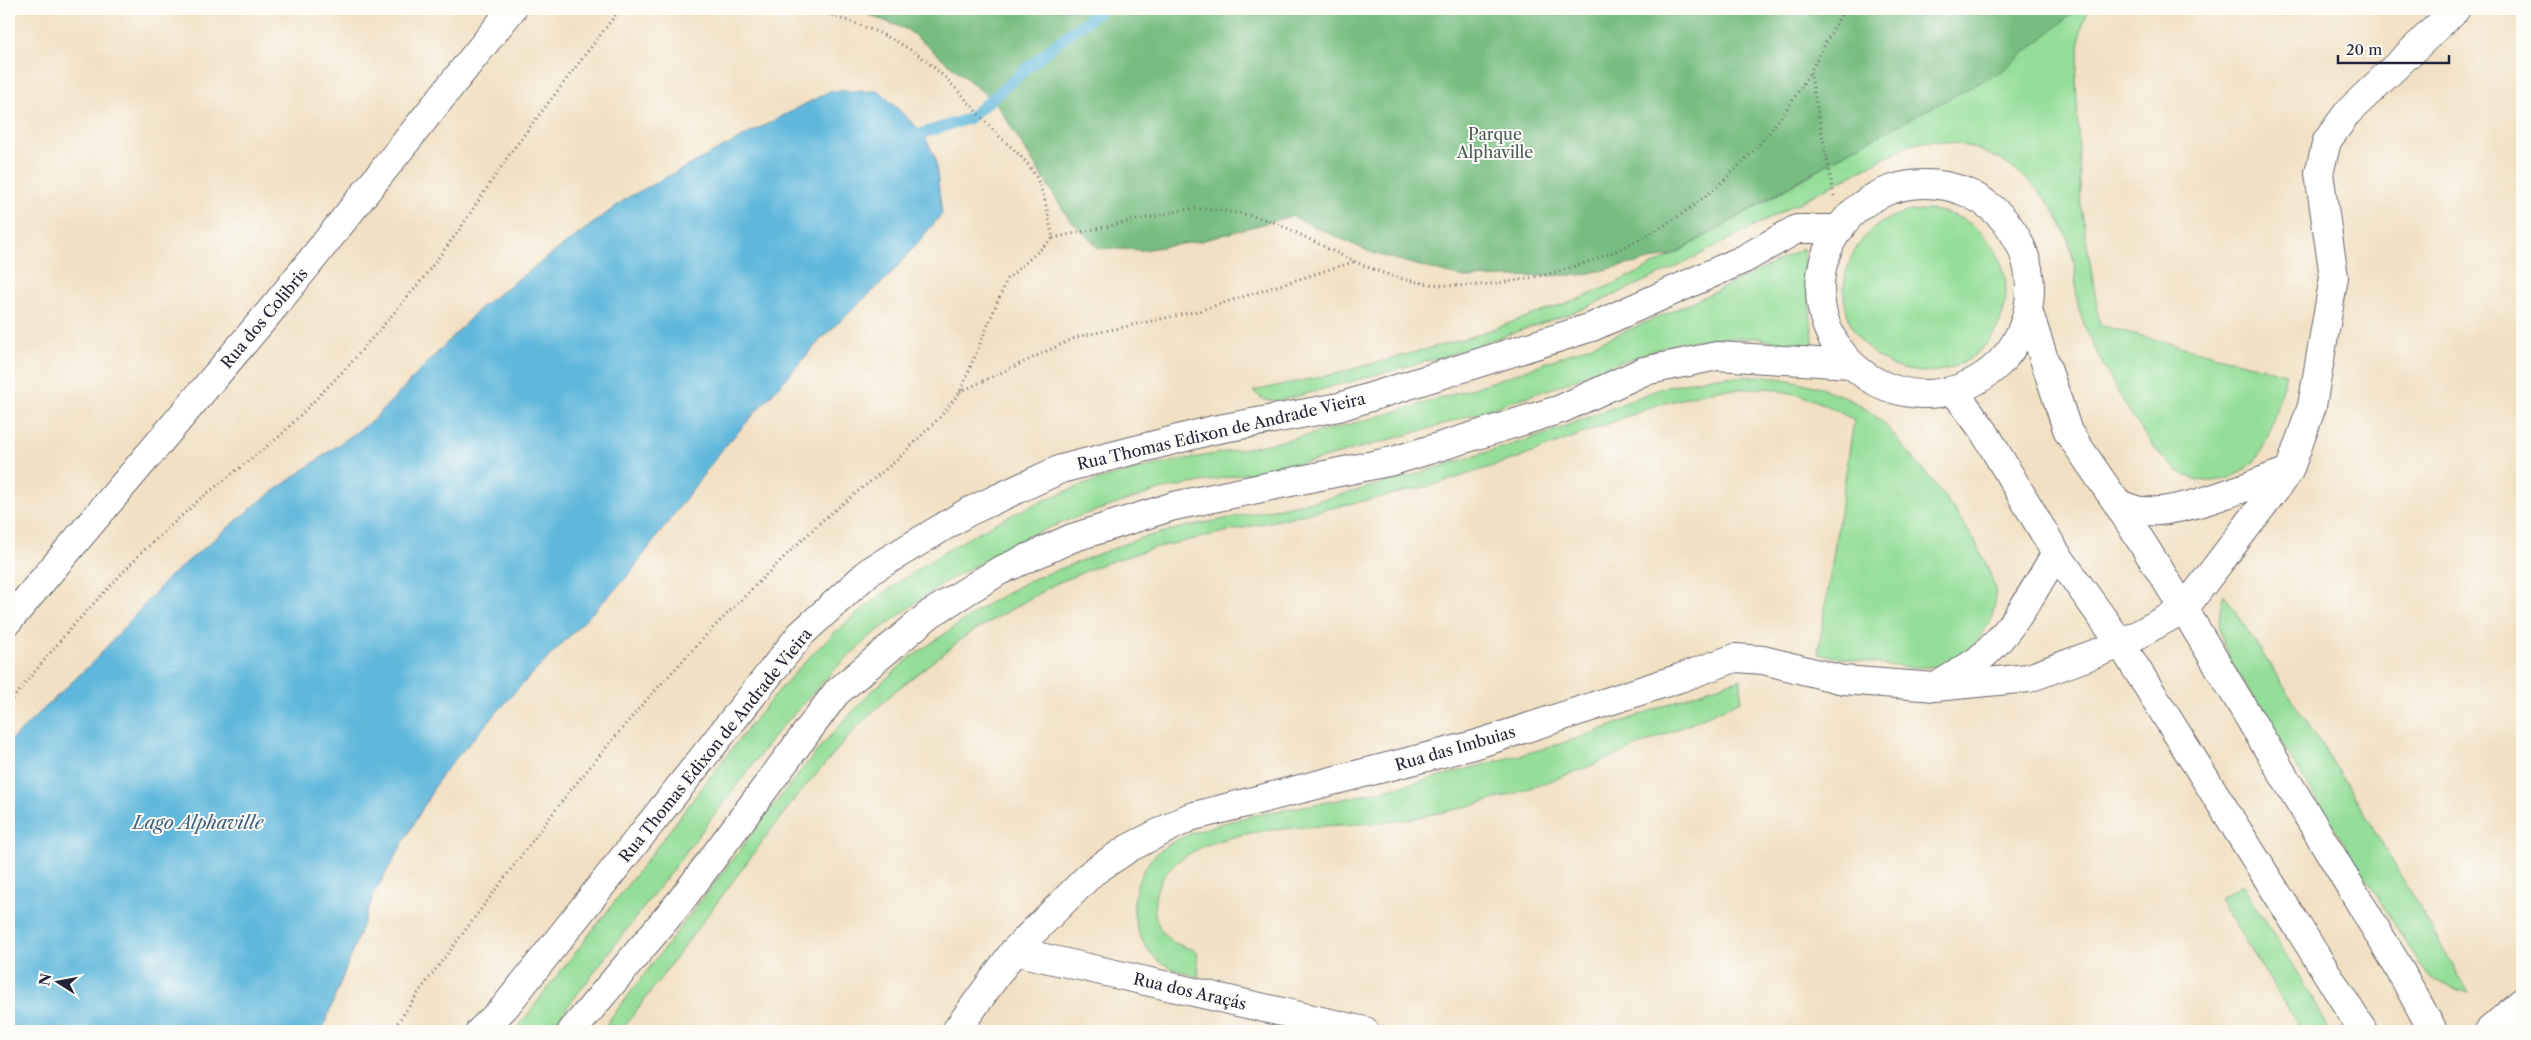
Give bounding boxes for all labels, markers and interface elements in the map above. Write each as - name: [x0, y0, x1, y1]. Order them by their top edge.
- scale bar: [2338, 32, 2450, 64]
- text: 20 m: [2346, 40, 2382, 59]
- park label: Parque Alphaville: [1456, 124, 1533, 162]
- street label: Rua dos Colibris: [216, 264, 312, 372]
- street label: Rua Thomas Edixon de Andrade Vieira: [1075, 388, 1368, 474]
- street label: Rua Thomas Edixon de Andrade Vieira: [614, 623, 816, 866]
- street label: Rua das Imbuias: [1393, 721, 1517, 775]
- water label: Lago Alphaville: [131, 812, 265, 834]
- north arrow: [32, 958, 82, 1008]
- street label: Rua dos Araçás: [1132, 968, 1248, 1014]
- text: N: [35, 972, 55, 987]

